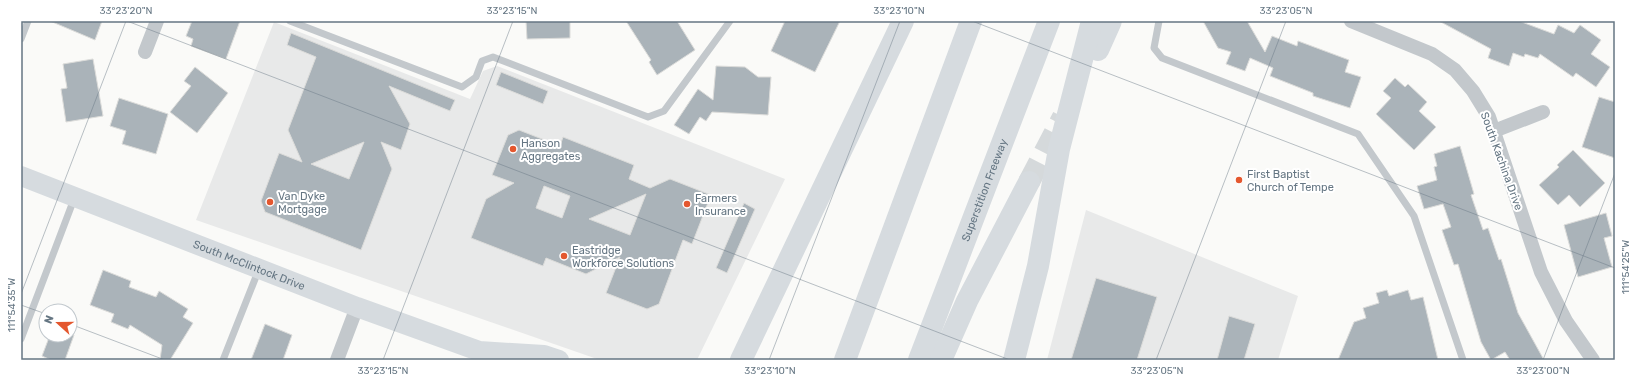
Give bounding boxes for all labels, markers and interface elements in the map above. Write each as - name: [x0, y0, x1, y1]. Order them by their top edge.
- text: 33°23'20"N: [100, 5, 152, 17]
- text: 33°23'15"N: [487, 5, 537, 17]
- text: 33°23'10"N: [873, 5, 925, 17]
- text: 33°23'05"N: [1260, 5, 1313, 17]
- street label: South Kachina Drive: [1478, 110, 1525, 212]
- place label: Hanson Aggregates: [521, 137, 581, 163]
- street label: Superstition Freeway: [959, 137, 1010, 243]
- marker: Hanson Aggregates: [508, 144, 518, 154]
- place label: First Baptist Church of Tempe: [1247, 168, 1334, 194]
- marker: First Baptist Church of Tempe: [1234, 175, 1244, 185]
- place label: Van Dyke Mortgage: [278, 190, 327, 216]
- place label: Farmers Insurance: [695, 192, 746, 218]
- marker: Van Dyke Mortgage: [265, 197, 275, 207]
- marker: Farmers Insurance: [682, 199, 692, 209]
- street label: South McClintock Drive: [191, 238, 307, 293]
- text: 111°54'25"W: [1620, 240, 1632, 294]
- place label: Eastridge Workforce Solutions: [572, 244, 675, 270]
- marker: Eastridge Workforce Solutions: [559, 251, 569, 261]
- text: 111°54'35"W: [6, 278, 18, 332]
- north arrow: [38, 303, 78, 343]
- text: N: [42, 313, 57, 326]
- text: 33°23'15"N: [358, 365, 408, 377]
- text: 33°23'10"N: [744, 365, 796, 377]
- text: 33°23'05"N: [1131, 365, 1184, 377]
- text: 33°23'00"N: [1516, 365, 1570, 377]

